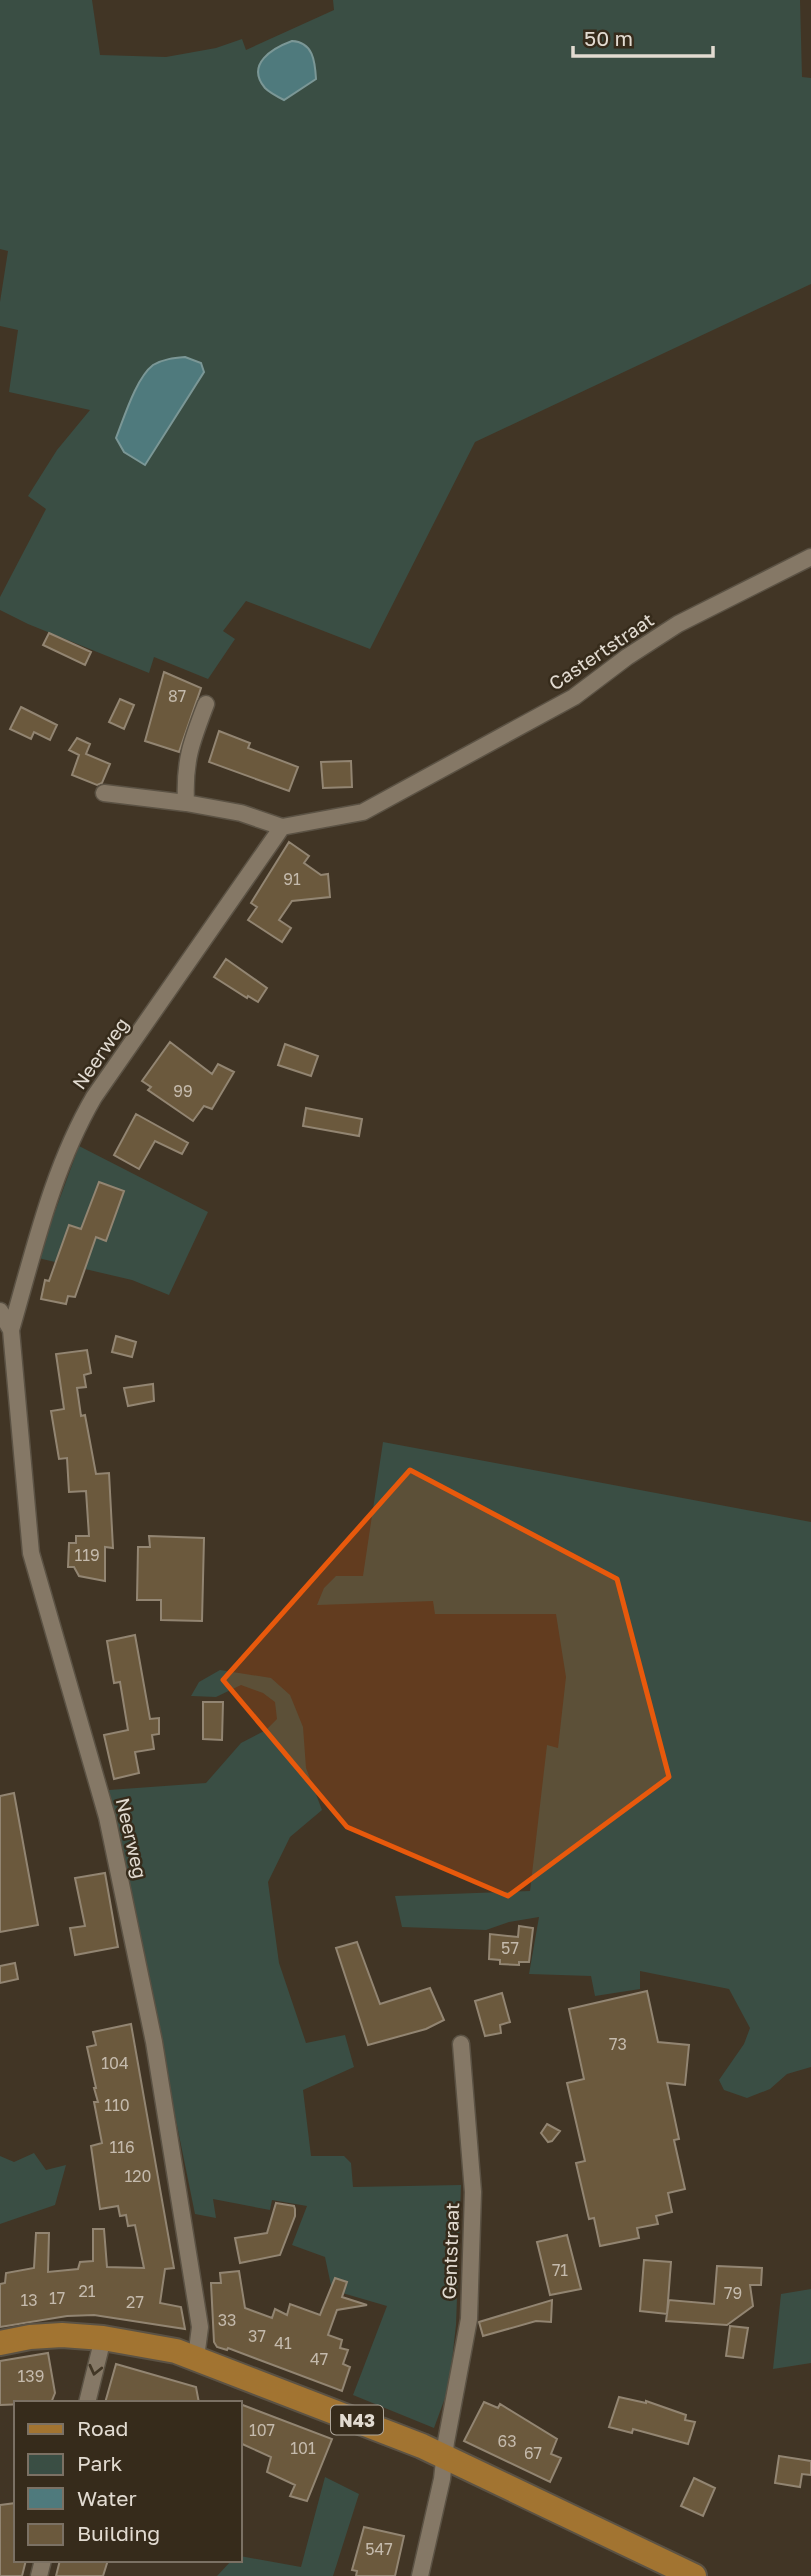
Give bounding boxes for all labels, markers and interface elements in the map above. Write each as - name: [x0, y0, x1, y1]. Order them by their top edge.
- scale bar: [573, 14, 713, 58]
- text: 50 m: [584, 25, 633, 51]
- street label: Castertstraat: [544, 607, 658, 695]
- house number: 87: [168, 686, 186, 706]
- house number: 91: [283, 869, 301, 889]
- street label: Neerweg: [67, 1013, 133, 1093]
- house number: 99: [173, 1081, 193, 1101]
- house number: 119: [74, 1545, 100, 1565]
- street label: Neerweg: [112, 1795, 152, 1881]
- house number: 57: [501, 1938, 519, 1958]
- house number: 73: [609, 2034, 627, 2054]
- house number: 104: [101, 2053, 129, 2073]
- house number: 110: [104, 2095, 130, 2115]
- house number: 116: [109, 2137, 135, 2157]
- house number: 120: [125, 2166, 151, 2186]
- street label: Gentstraat: [437, 2202, 463, 2300]
- house number: 71: [552, 2260, 568, 2280]
- house number: 21: [78, 2281, 96, 2301]
- house number: 79: [724, 2283, 742, 2303]
- house number: 17: [49, 2288, 65, 2308]
- house number: 13: [20, 2290, 38, 2310]
- house number: 27: [126, 2292, 144, 2312]
- house number: 33: [218, 2310, 236, 2330]
- house number: 37: [248, 2326, 266, 2346]
- house number: 41: [274, 2333, 292, 2353]
- house number: 47: [310, 2349, 328, 2369]
- one-way arrow: [89, 2364, 104, 2376]
- house number: 139: [18, 2366, 44, 2386]
- legend: [14, 2401, 242, 2562]
- road number: N43: [331, 2406, 383, 2434]
- text: Road: [77, 2415, 128, 2441]
- house number: 107: [249, 2420, 275, 2440]
- house number: 63: [497, 2431, 517, 2451]
- house number: 101: [290, 2438, 316, 2458]
- house number: 67: [524, 2443, 542, 2463]
- text: Park: [77, 2450, 123, 2476]
- text: Water: [77, 2485, 137, 2511]
- text: Building: [77, 2520, 160, 2546]
- house number: 547: [365, 2539, 393, 2559]

